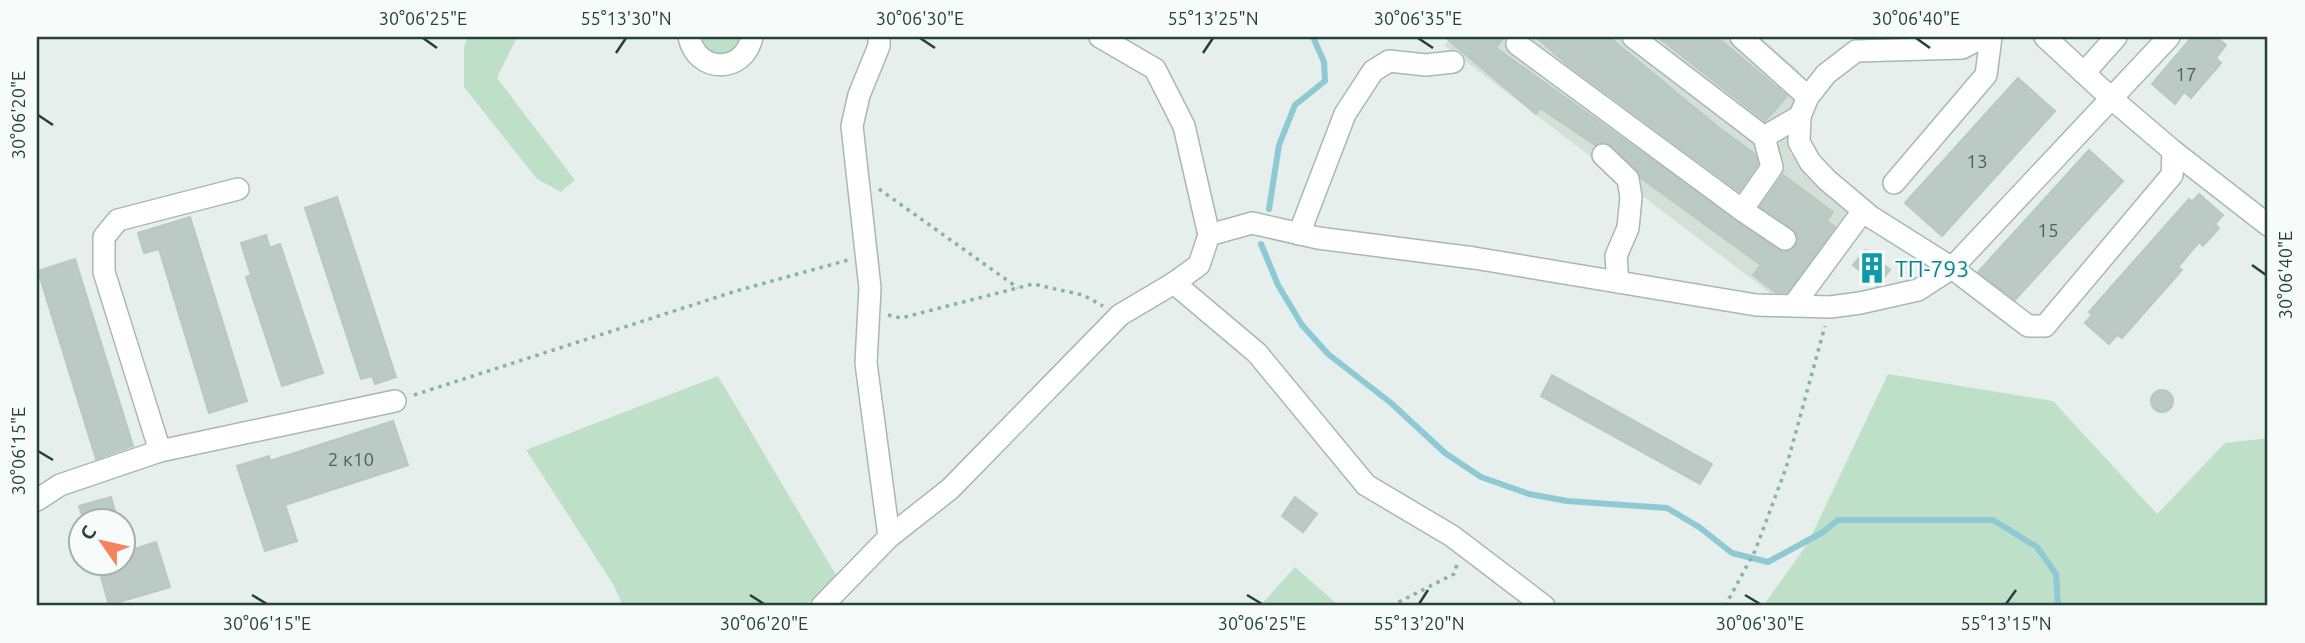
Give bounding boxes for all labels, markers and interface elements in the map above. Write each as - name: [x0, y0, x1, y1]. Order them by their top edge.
- text: 30°06'25"E: [379, 8, 467, 28]
- text: 55°13'30"N: [580, 8, 672, 28]
- text: 30°06'30"E: [876, 8, 964, 28]
- text: 55°13'25"N: [1167, 8, 1259, 28]
- text: 30°06'35"E: [1374, 8, 1462, 28]
- text: 30°06'40"E: [1872, 8, 1960, 28]
- house number: 17: [2175, 63, 2197, 85]
- text: 30°06'20"E: [8, 71, 28, 159]
- house number: 13: [1966, 150, 1988, 172]
- house number: 15: [2037, 219, 2059, 241]
- text: 30°06'40"E: [2275, 231, 2295, 319]
- building icon: ТП-793: [1855, 251, 1889, 285]
- place label: ТП-793: [1895, 256, 1969, 281]
- text: 30°06'15"E: [8, 407, 28, 495]
- house number: 2 к10: [328, 448, 374, 470]
- north arrow: [66, 506, 136, 576]
- text: С: [75, 521, 100, 544]
- text: 30°06'15"E: [223, 613, 311, 633]
- text: 30°06'20"E: [720, 613, 808, 633]
- text: 30°06'25"E: [1218, 613, 1306, 633]
- text: 55°13'20"N: [1373, 613, 1465, 633]
- text: 30°06'30"E: [1716, 613, 1804, 633]
- text: 55°13'15"N: [1960, 613, 2052, 633]

